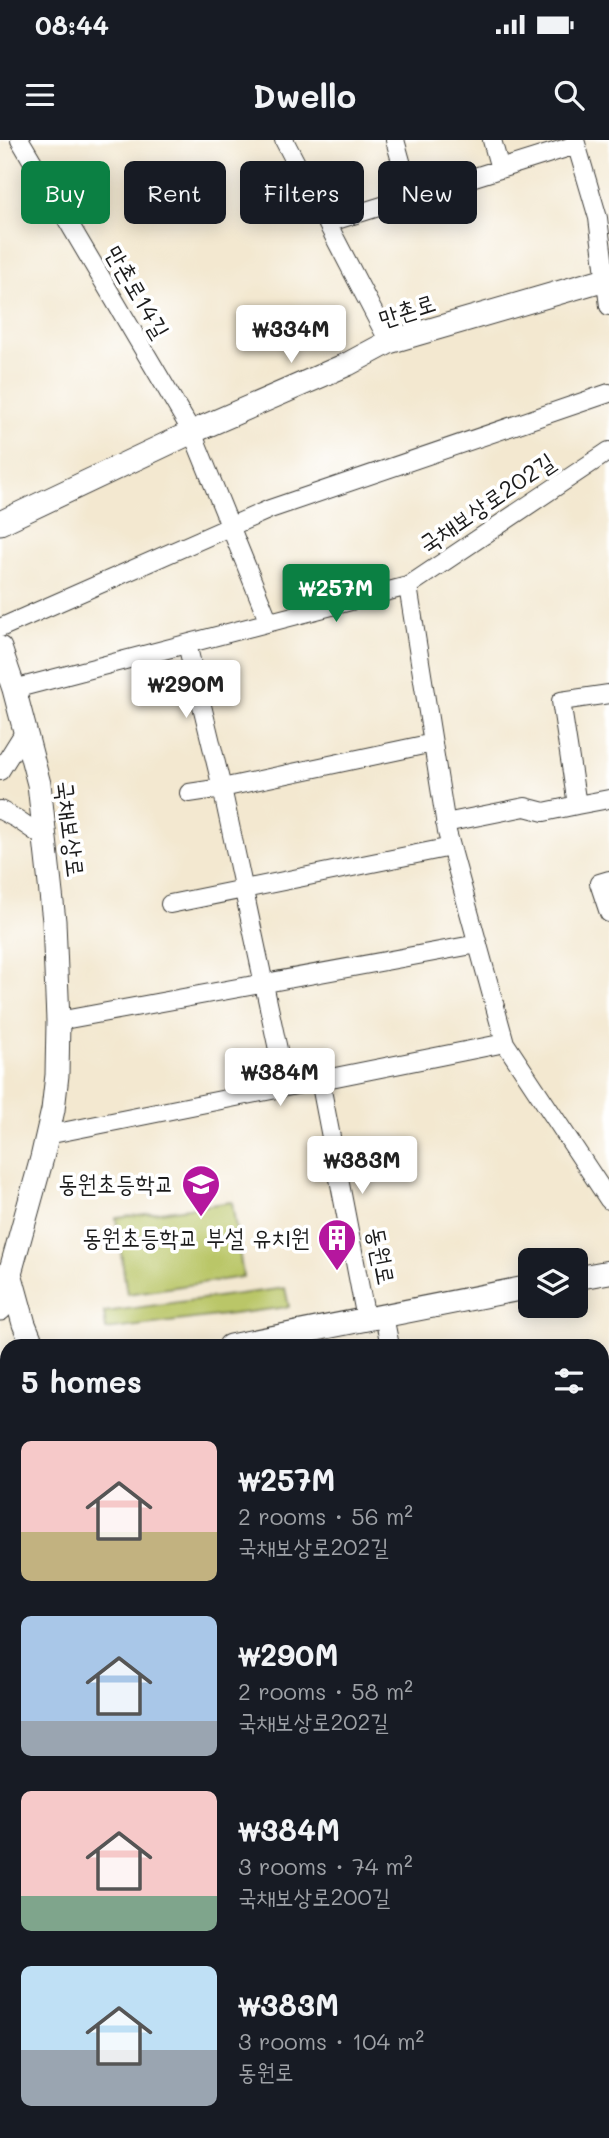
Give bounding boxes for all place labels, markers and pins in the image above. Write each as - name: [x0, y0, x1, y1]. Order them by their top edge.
- pin: ₩334M: [242, 306, 340, 365]
- pin: ₩257M: [287, 564, 385, 624]
- pin: ₩290M: [137, 660, 235, 720]
- pin: ₩384M: [231, 1048, 329, 1108]
- pin: ₩383M: [313, 1136, 411, 1196]
- school or university icon: 동원초등학교: [180, 1163, 222, 1218]
- place label: 동원초등학교: [58, 1167, 174, 1198]
- building icon: 동원초등학교 부설 유치원: [316, 1217, 358, 1272]
- place label: 동원초등학교 부설 유치원: [82, 1221, 310, 1252]

